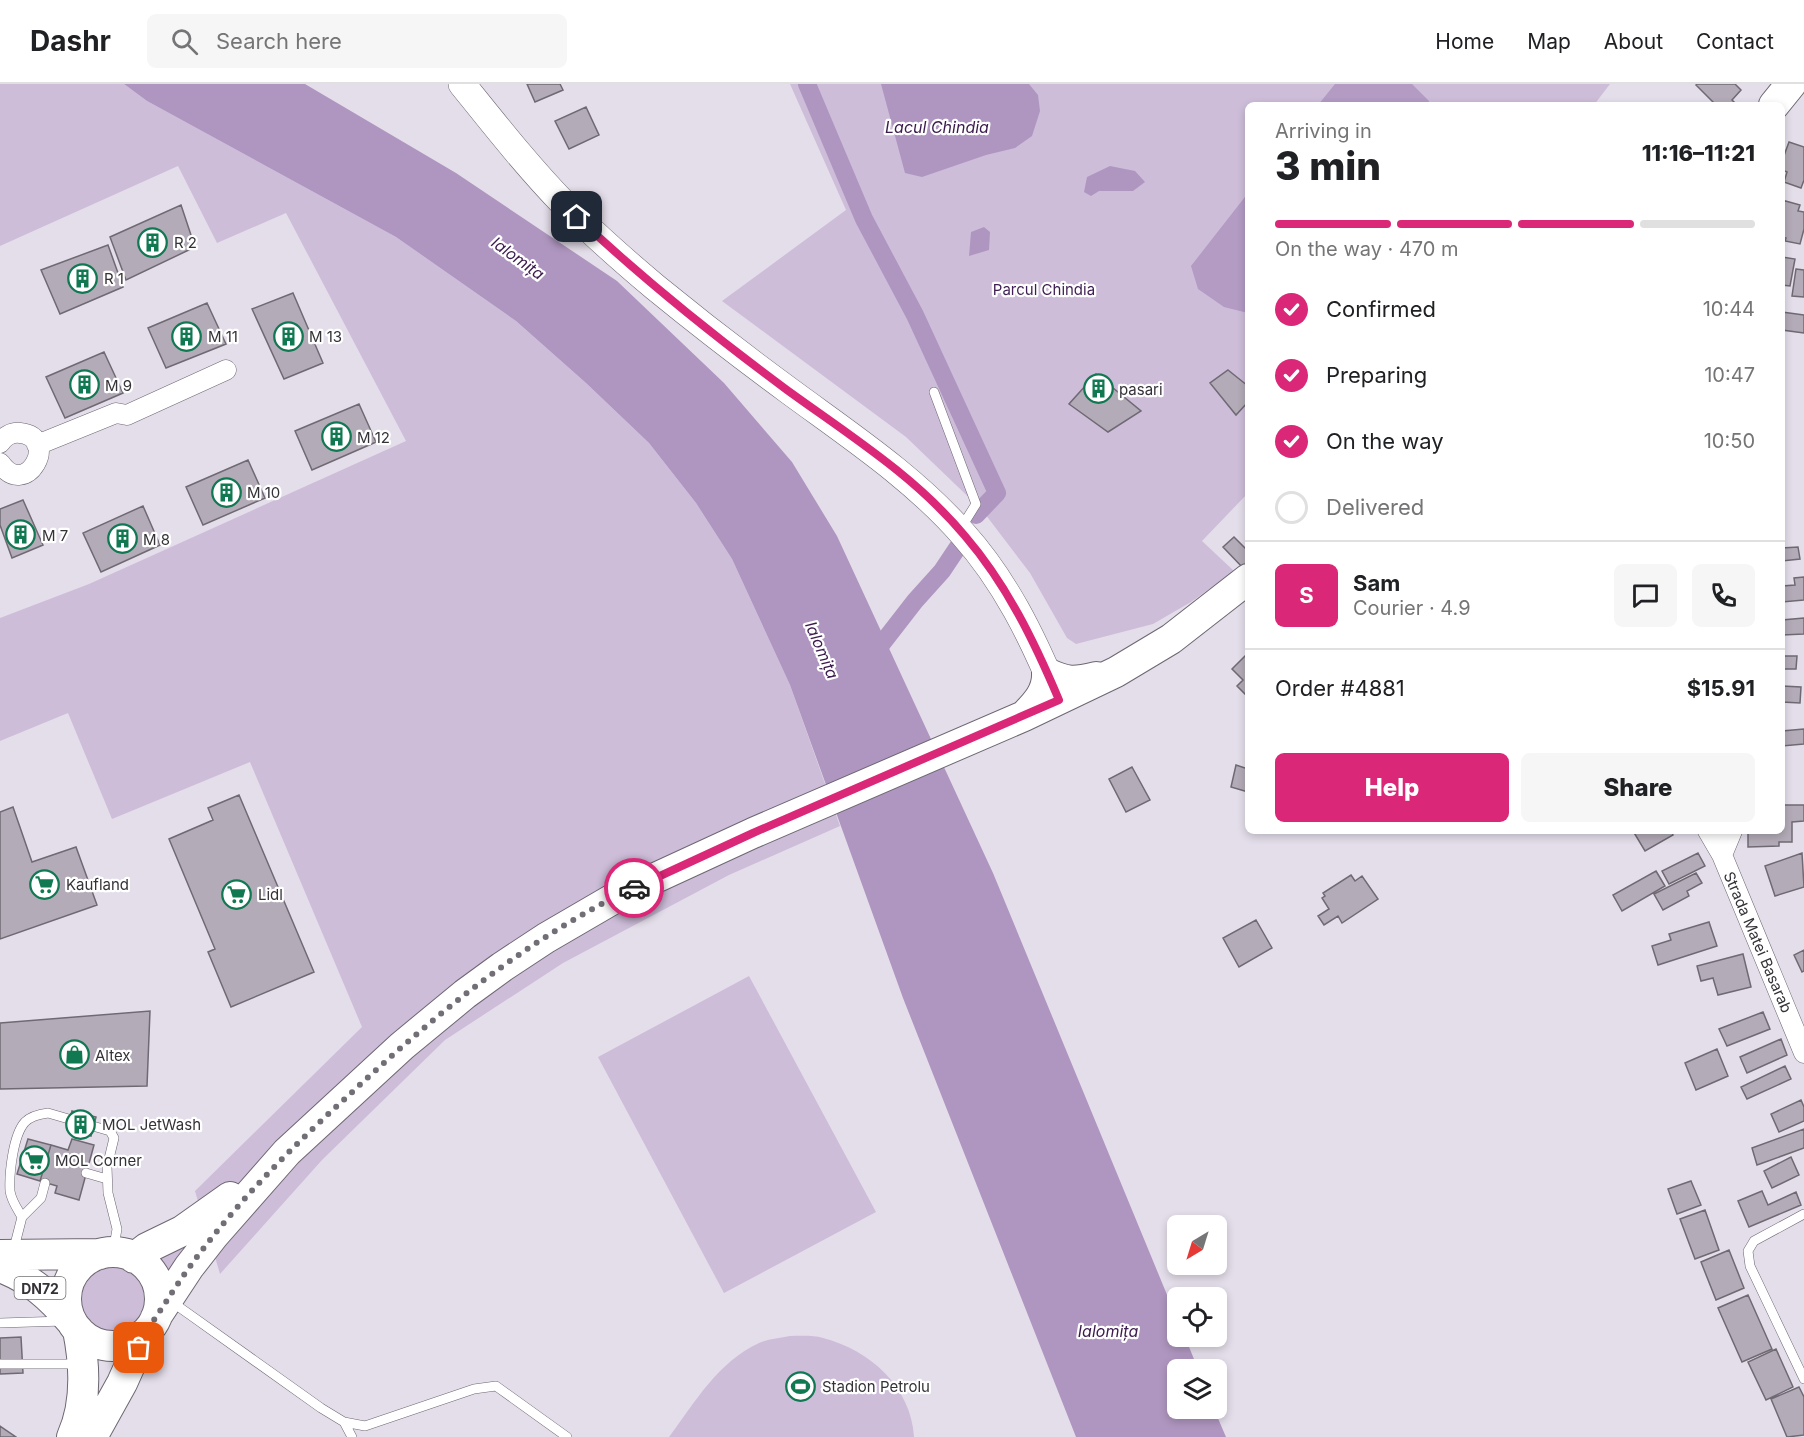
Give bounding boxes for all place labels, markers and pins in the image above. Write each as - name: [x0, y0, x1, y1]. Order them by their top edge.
- pin: [551, 191, 602, 242]
- building icon: R 2: [137, 226, 169, 258]
- place label: R 2: [174, 233, 197, 252]
- building icon: R 1: [67, 262, 99, 294]
- place label: R 1: [104, 269, 124, 288]
- building icon: M 11: [171, 320, 203, 352]
- building icon: M 13: [272, 320, 304, 352]
- place label: M 11: [208, 327, 238, 346]
- place label: M 13: [309, 327, 342, 346]
- building icon: M 9: [68, 369, 100, 401]
- building icon: pasari: [1082, 373, 1114, 405]
- place label: M 9: [105, 376, 132, 395]
- place label: pasari: [1119, 380, 1163, 399]
- building icon: M 12: [320, 421, 352, 453]
- place label: M 12: [357, 428, 390, 447]
- building icon: M 10: [210, 476, 242, 508]
- place label: M 10: [247, 483, 280, 502]
- building icon: M 7: [5, 519, 37, 551]
- building icon: M 8: [106, 523, 138, 555]
- place label: M 7: [42, 526, 68, 545]
- place label: M 8: [143, 530, 170, 549]
- supermarket icon: Kaufland: [29, 868, 61, 900]
- place label: Kaufland: [66, 875, 129, 894]
- supermarket icon: Lidl: [221, 878, 253, 910]
- place label: Lidl: [258, 885, 283, 904]
- shop icon: Altex: [58, 1039, 90, 1071]
- place label: Altex: [95, 1046, 131, 1065]
- building icon: MOL JetWash: [65, 1108, 97, 1140]
- place label: MOL JetWash: [102, 1115, 201, 1134]
- supermarket icon: MOL Corner: [18, 1144, 50, 1176]
- place label: MOL Corner: [55, 1151, 142, 1170]
- pin: [113, 1322, 164, 1373]
- sports icon: Stadion Petrolu: [785, 1370, 817, 1402]
- place label: Stadion Petrolu: [822, 1377, 930, 1396]

